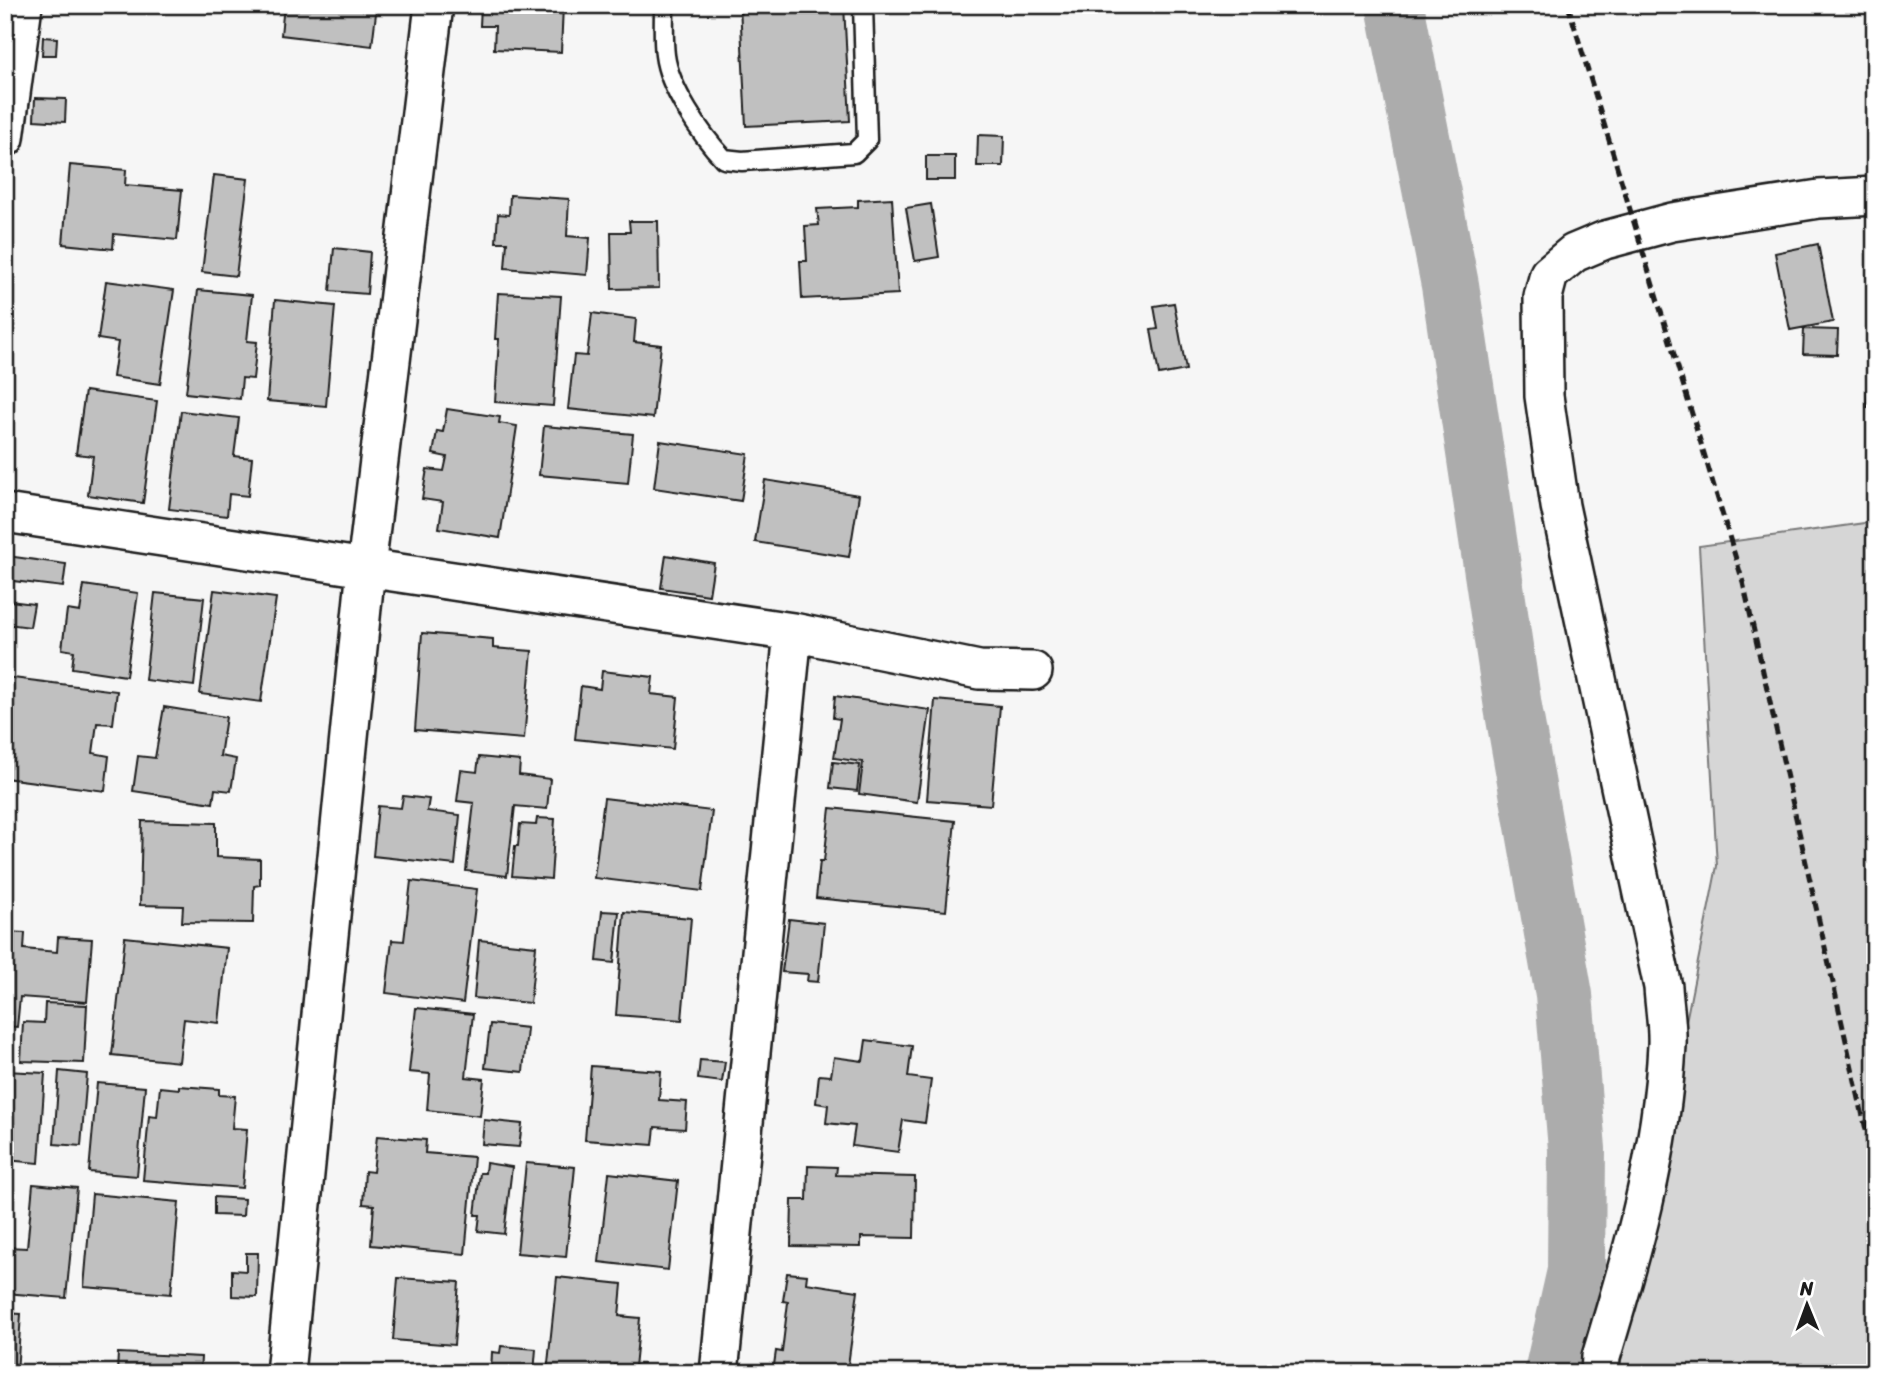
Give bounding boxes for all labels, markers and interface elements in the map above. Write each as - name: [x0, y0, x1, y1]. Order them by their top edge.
- north arrow: [1772, 1270, 1842, 1340]
- text: N: [1799, 1272, 1814, 1305]

